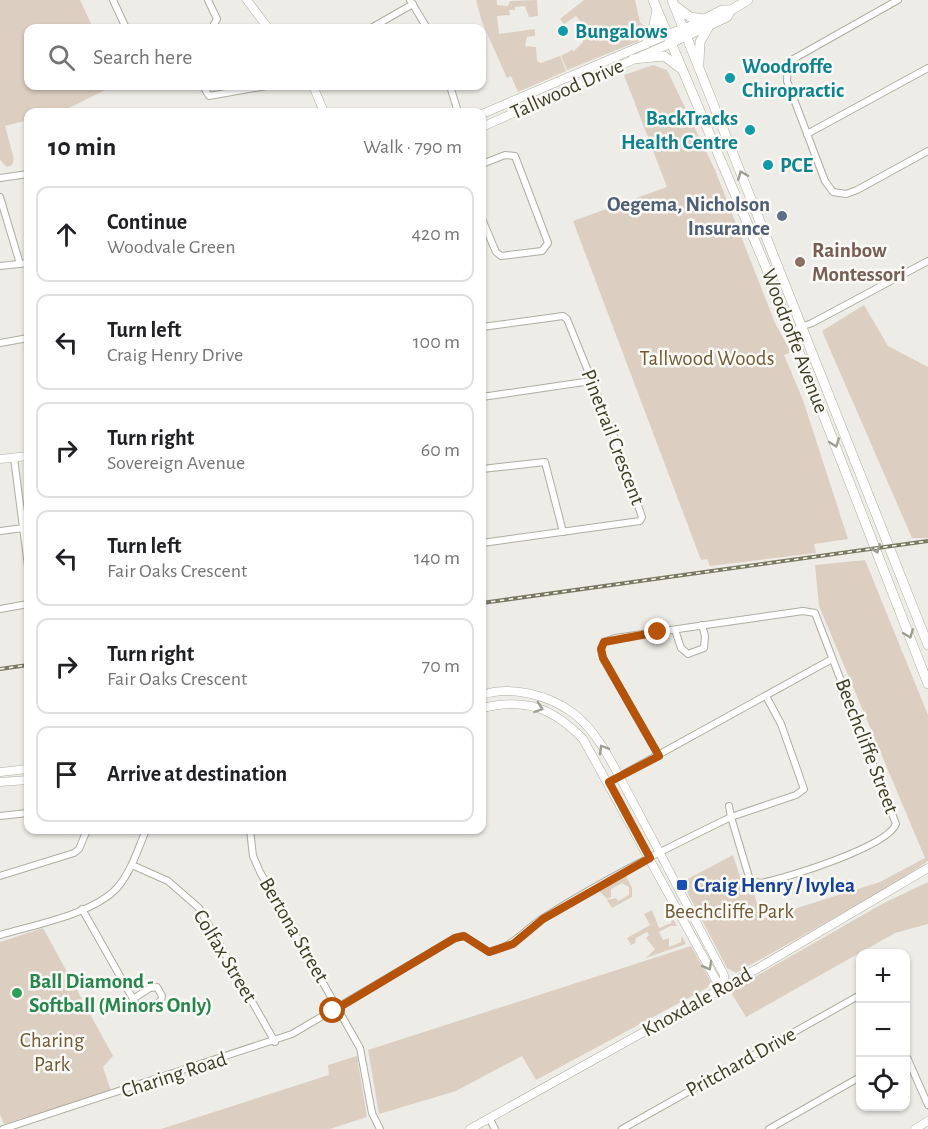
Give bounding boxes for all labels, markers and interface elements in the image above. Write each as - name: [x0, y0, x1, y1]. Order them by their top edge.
- place label: Bungalows: [575, 21, 668, 42]
- search box: [24, 24, 486, 90]
- marker: Bungalows: [556, 24, 570, 38]
- icon: search: [45, 41, 78, 74]
- text: Search here: [93, 46, 192, 68]
- street label: Tallwood Drive: [507, 55, 627, 123]
- place label: Woodroffe Chiropractic: [742, 56, 844, 101]
- marker: Woodroffe Chiropractic: [723, 71, 737, 85]
- place label: BackTracks Health Centre: [621, 108, 738, 153]
- marker: BackTracks Health Centre: [743, 123, 757, 137]
- text: 10 min: [48, 134, 116, 160]
- text: Walk · 790 m: [363, 137, 462, 157]
- place label: PCE: [780, 155, 813, 176]
- marker: PCE: [761, 158, 775, 172]
- one-way arrow: [737, 170, 750, 180]
- place label: Oegema, Nicholson Insurance: [607, 194, 770, 239]
- marker: Oegema, Nicholson Insurance: [775, 209, 789, 223]
- text: Continue: [107, 211, 187, 233]
- icon: ahead: [50, 218, 83, 251]
- text: 420 m: [411, 224, 460, 244]
- text: Woodvale Green: [107, 237, 236, 257]
- place label: Rainbow Montessori: [812, 240, 906, 285]
- marker: Rainbow Montessori: [793, 255, 807, 269]
- street label: Woodroffe Avenue: [758, 266, 832, 416]
- text: Turn left: [107, 319, 181, 341]
- icon: left: [50, 326, 83, 359]
- text: 100 m: [413, 332, 460, 352]
- text: Craig Henry Drive: [107, 345, 243, 365]
- park label: Tallwood Woods: [640, 348, 774, 369]
- street label: Pinetrail Crescent: [578, 366, 649, 508]
- text: Turn right: [107, 427, 194, 449]
- icon: right: [50, 434, 83, 467]
- one-way arrow: [828, 437, 840, 448]
- text: 60 m: [421, 440, 460, 460]
- text: Sovereign Avenue: [107, 453, 245, 473]
- text: Turn left: [107, 535, 181, 557]
- icon: left: [50, 542, 83, 575]
- one-way arrow: [868, 543, 881, 554]
- text: 140 m: [414, 548, 460, 568]
- text: Fair Oaks Crescent: [107, 561, 247, 581]
- route end: [644, 618, 670, 644]
- one-way arrow: [901, 629, 914, 639]
- text: Turn right: [107, 643, 194, 665]
- icon: right: [50, 650, 83, 683]
- text: 70 m: [422, 656, 460, 676]
- text: Fair Oaks Crescent: [107, 669, 247, 689]
- street label: Beechcliffe Street: [832, 676, 902, 817]
- one-way arrow: [533, 701, 544, 714]
- one-way arrow: [598, 745, 610, 755]
- icon: arrive: [50, 758, 83, 791]
- text: Arrive at destination: [107, 763, 287, 785]
- street label: Bertona Street: [256, 874, 333, 986]
- place label: Craig Henry / Ivylea: [694, 875, 855, 896]
- marker: Craig Henry / Ivylea: [675, 878, 689, 892]
- park label: Beechcliffe Park: [664, 901, 794, 922]
- street label: Colfax Street: [189, 906, 261, 1006]
- map controls: [856, 949, 910, 1111]
- button: +: [856, 949, 910, 1003]
- one-way arrow: [701, 960, 712, 970]
- street label: Knoxdale Road: [639, 963, 755, 1041]
- place label: Ball Diamond - Softball (Minors Only): [29, 971, 212, 1016]
- marker: Ball Diamond - Softball (Minors Only): [10, 986, 24, 1000]
- route start: [319, 997, 345, 1023]
- button: −: [856, 1003, 910, 1057]
- street label: Pritchard Drive: [682, 1023, 800, 1101]
- park label: Charing Park: [20, 1030, 85, 1075]
- street label: Charing Road: [119, 1048, 229, 1102]
- button: locate: [856, 1057, 910, 1111]

